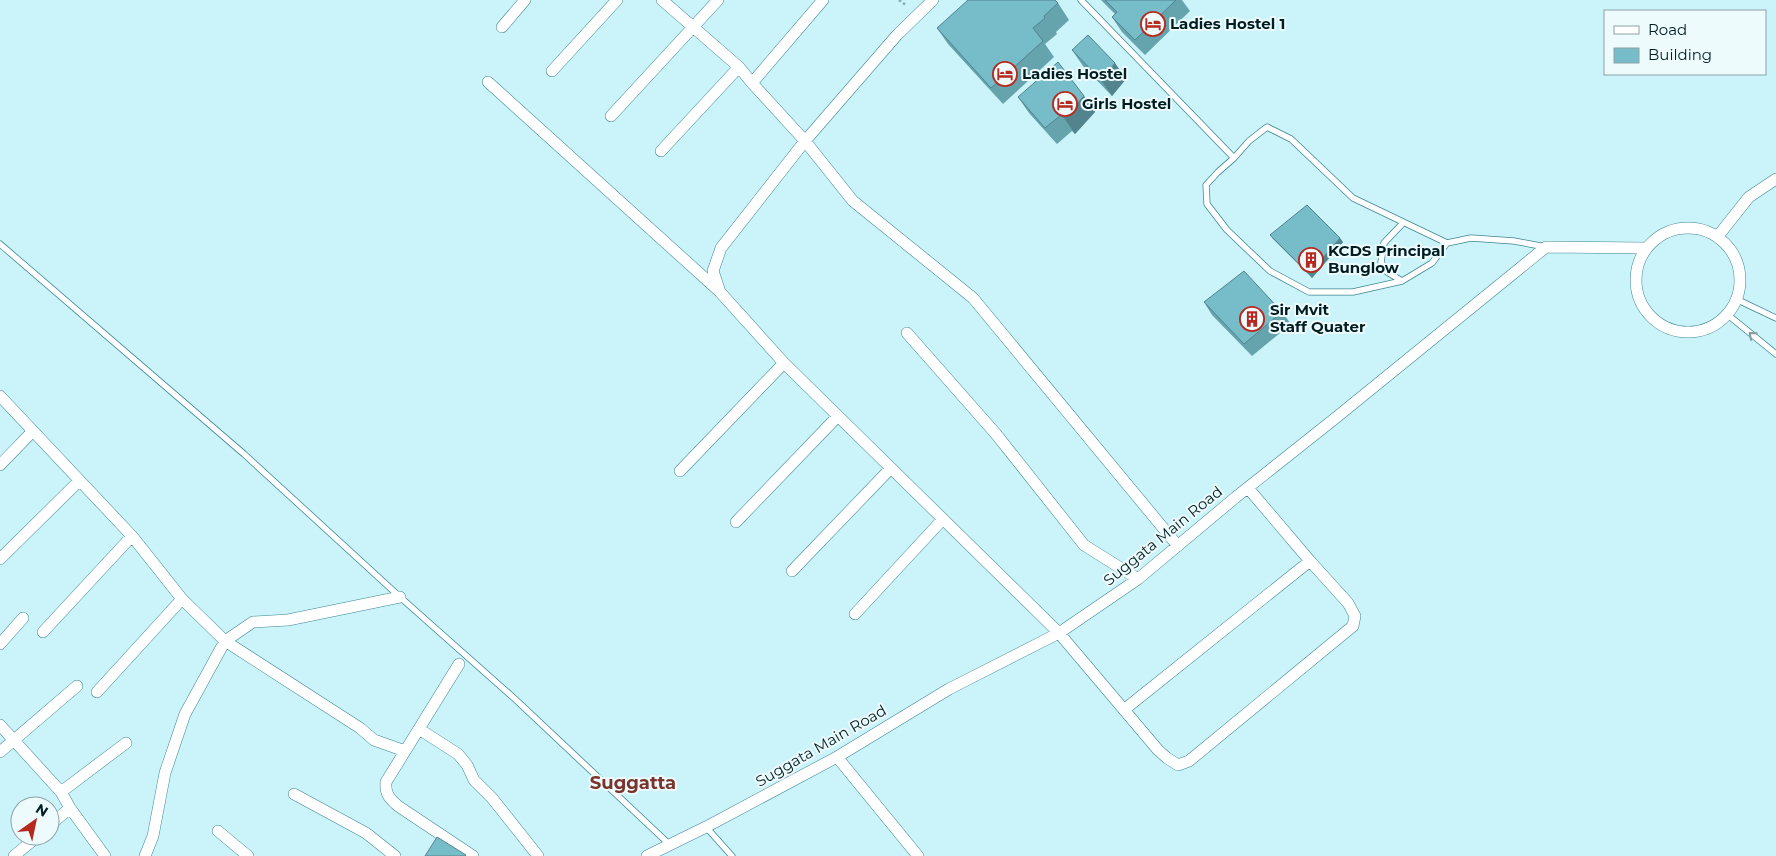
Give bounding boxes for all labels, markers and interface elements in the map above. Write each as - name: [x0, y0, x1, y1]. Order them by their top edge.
- legend: [1604, 10, 1766, 75]
- hotel icon: Ladies Hostel 1: [1140, 11, 1166, 37]
- place label: Ladies Hostel 1: [1170, 14, 1285, 33]
- text: Road: [1648, 20, 1687, 39]
- text: Building: [1648, 45, 1712, 64]
- hotel icon: Ladies Hostel: [992, 61, 1018, 87]
- place label: Ladies Hostel: [1022, 64, 1127, 83]
- hotel icon: Girls Hostel: [1052, 91, 1078, 117]
- place label: Girls Hostel: [1082, 94, 1171, 113]
- place label: KCDS Principal Bunglow: [1328, 241, 1445, 277]
- building icon: KCDS Principal Bunglow: [1298, 247, 1324, 273]
- place label: Sir Mvit Staff Quater: [1270, 300, 1366, 336]
- building icon: Sir Mvit Staff Quater: [1239, 306, 1265, 332]
- one-way arrow: [1749, 332, 1758, 340]
- street label: Suggata Main Road: [1099, 482, 1226, 589]
- street label: Suggata Main Road: [752, 700, 889, 791]
- district label: Suggatta: [590, 772, 676, 794]
- north arrow: [10, 796, 60, 846]
- text: N: [32, 799, 52, 821]

